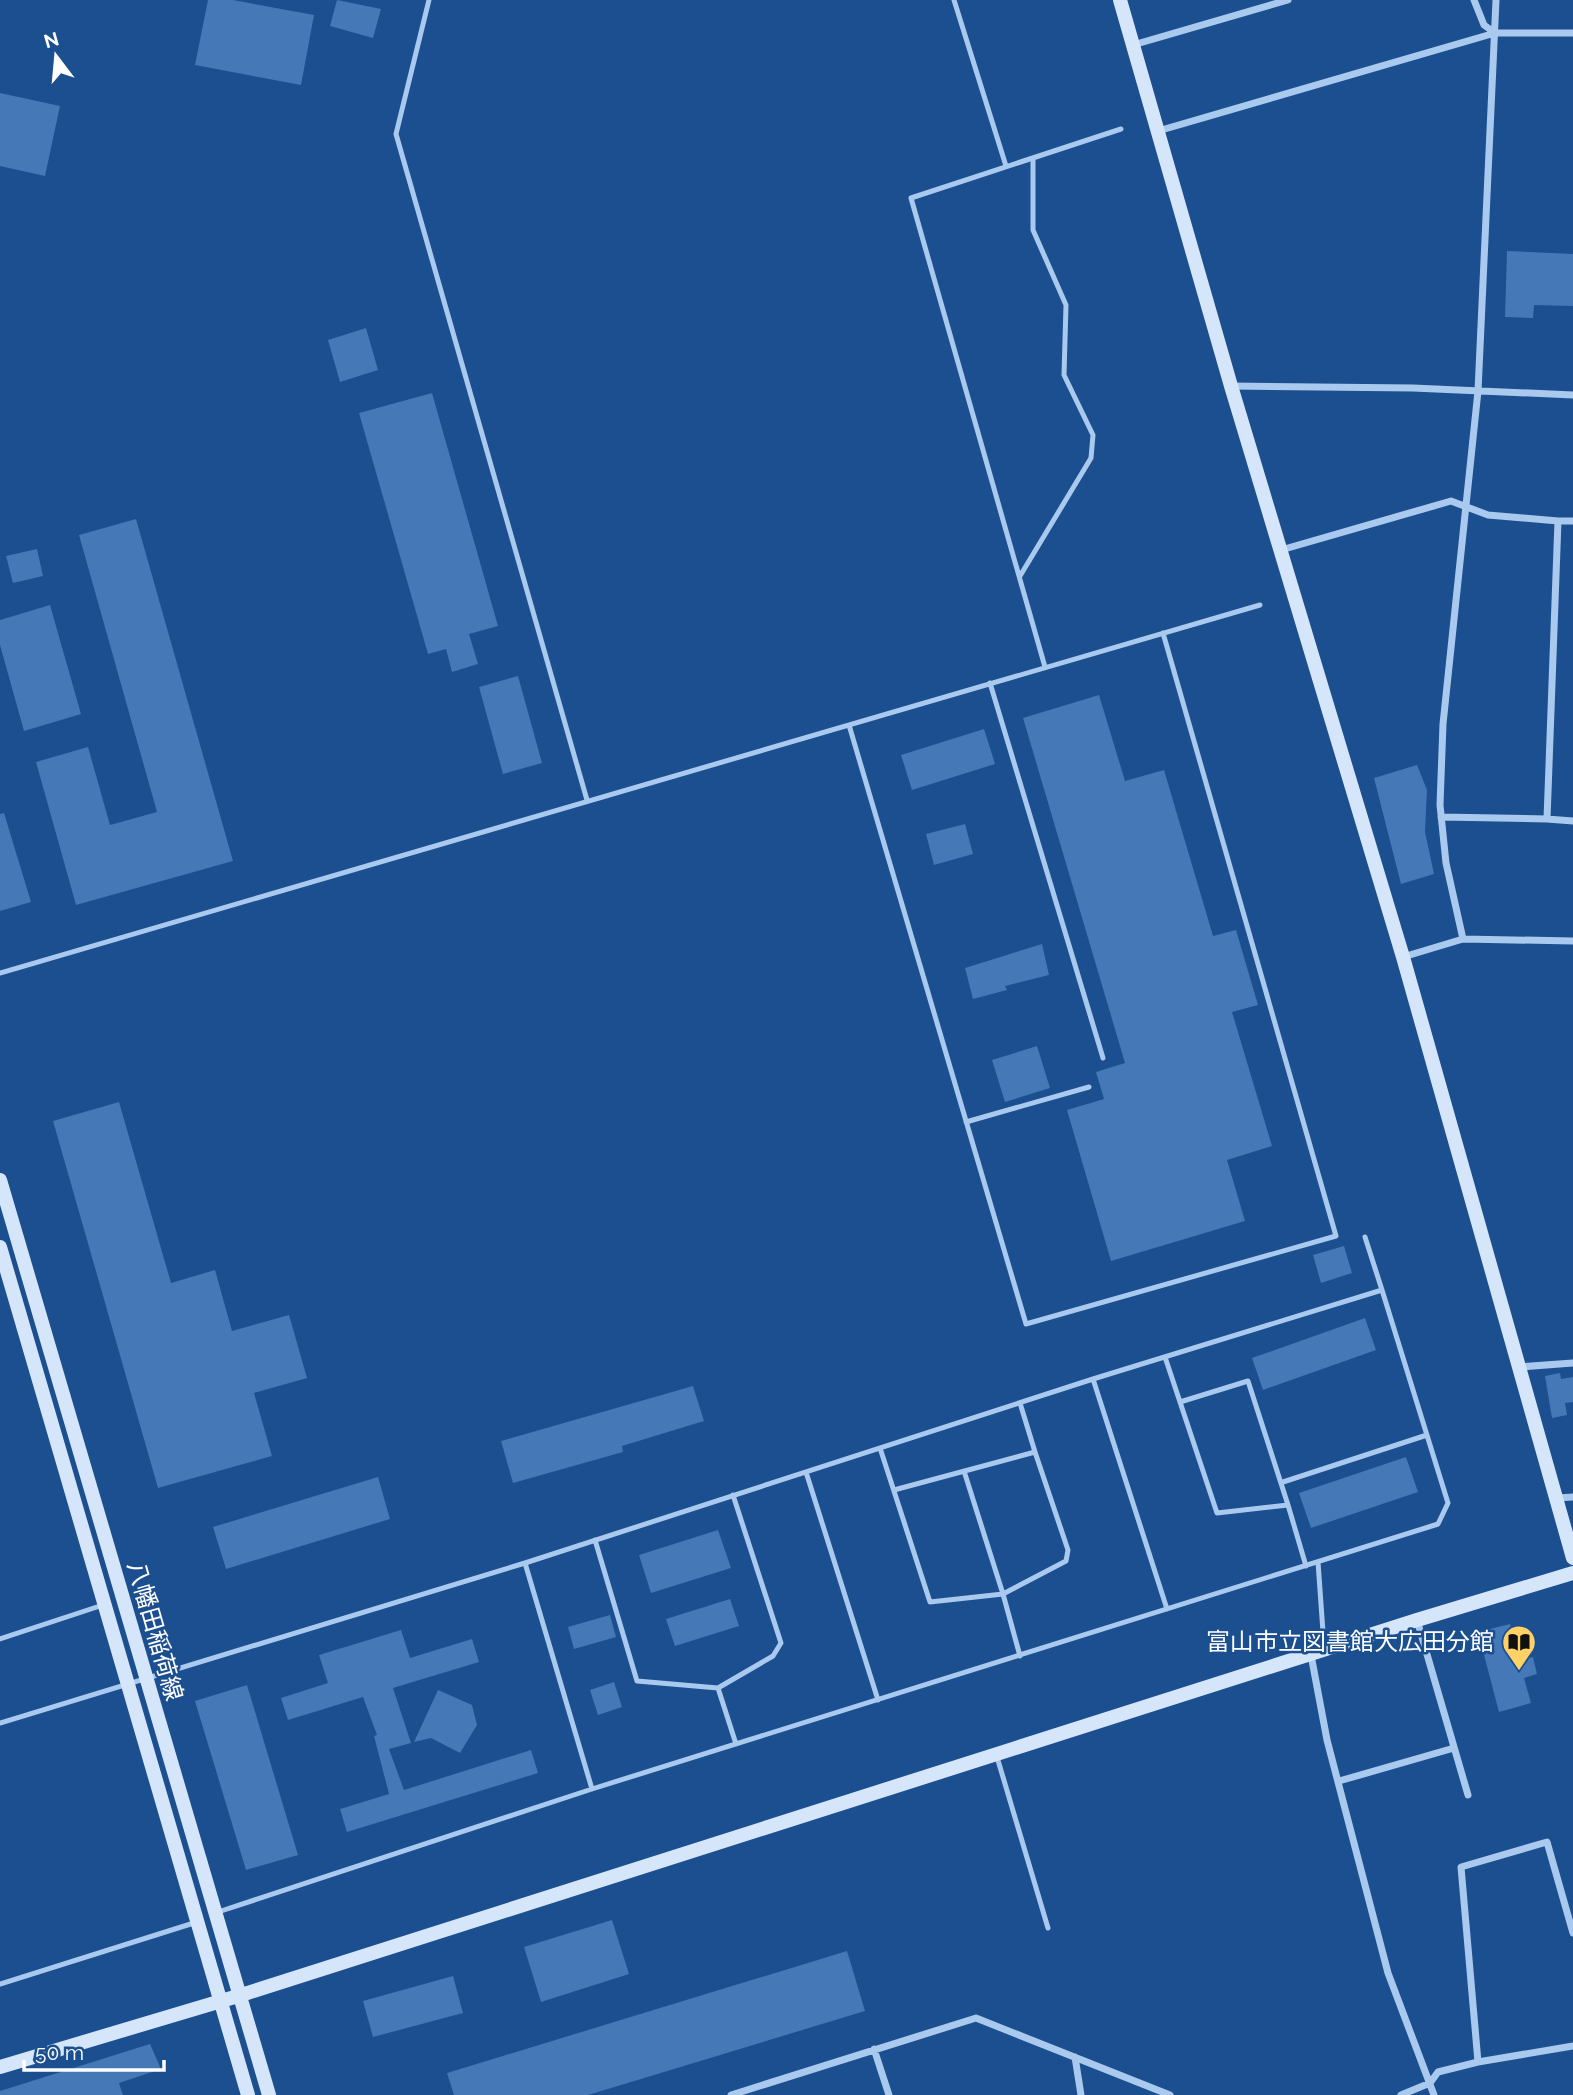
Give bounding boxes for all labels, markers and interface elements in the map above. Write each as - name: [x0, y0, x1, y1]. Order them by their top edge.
- north arrow: [21, 21, 91, 91]
- text: N: [41, 27, 61, 52]
- street label: 八幡田稲荷線: [122, 1558, 189, 1704]
- library icon: 富山市立図書館大広田分館: [1500, 1623, 1538, 1672]
- place label: 富山市立図書館大広田分館: [1206, 1627, 1494, 1656]
- scale bar: [24, 2028, 164, 2072]
- text: 50 m: [35, 2040, 84, 2065]

